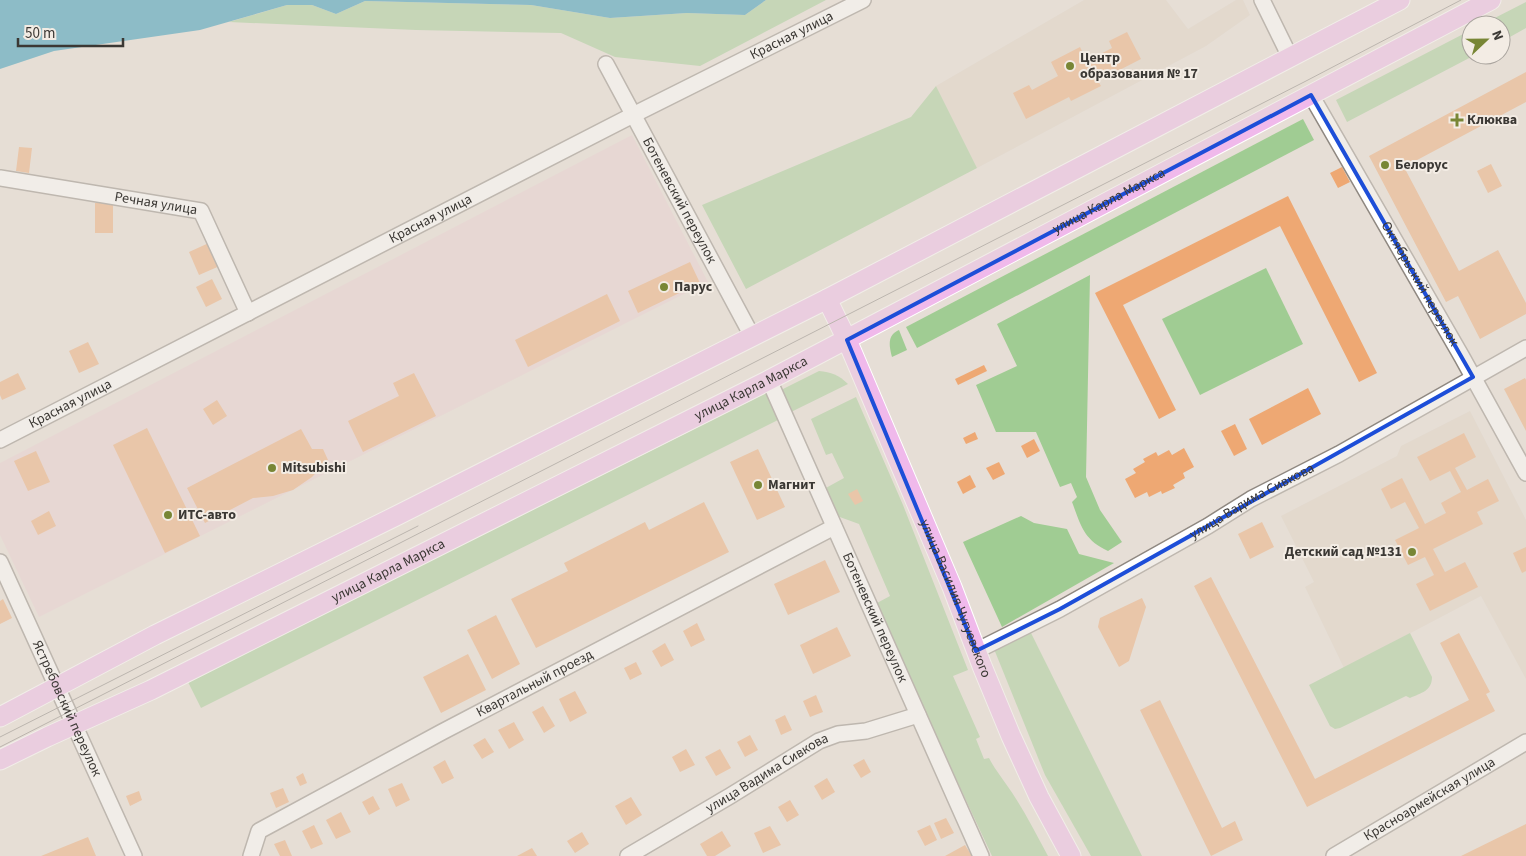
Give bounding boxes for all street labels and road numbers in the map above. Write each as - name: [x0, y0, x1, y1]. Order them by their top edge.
- street label: Красная улица: [747, 6, 837, 65]
- street label: Ботеневский переулок: [637, 134, 721, 267]
- street label: улица Карла Маркса: [1049, 163, 1169, 239]
- street label: Речная улица: [113, 187, 199, 220]
- street label: Красная улица: [386, 189, 476, 249]
- street label: Октябрьский переулок: [1376, 218, 1464, 350]
- street label: улица Карла Маркса: [691, 351, 811, 426]
- street label: Красная улица: [25, 374, 115, 434]
- street label: улица Вадима Сивкова: [1186, 458, 1318, 544]
- street label: улица Василия Чугуевского: [914, 516, 996, 681]
- street label: улица Карла Маркса: [328, 534, 449, 608]
- street label: Ботеневский переулок: [837, 549, 913, 686]
- street label: Ястребовский переулок: [27, 637, 107, 780]
- street label: Квартальный проезд: [473, 644, 597, 722]
- street label: улица Вадима Сивкова: [702, 728, 831, 818]
- street label: Красноармейская улица: [1360, 752, 1499, 846]

